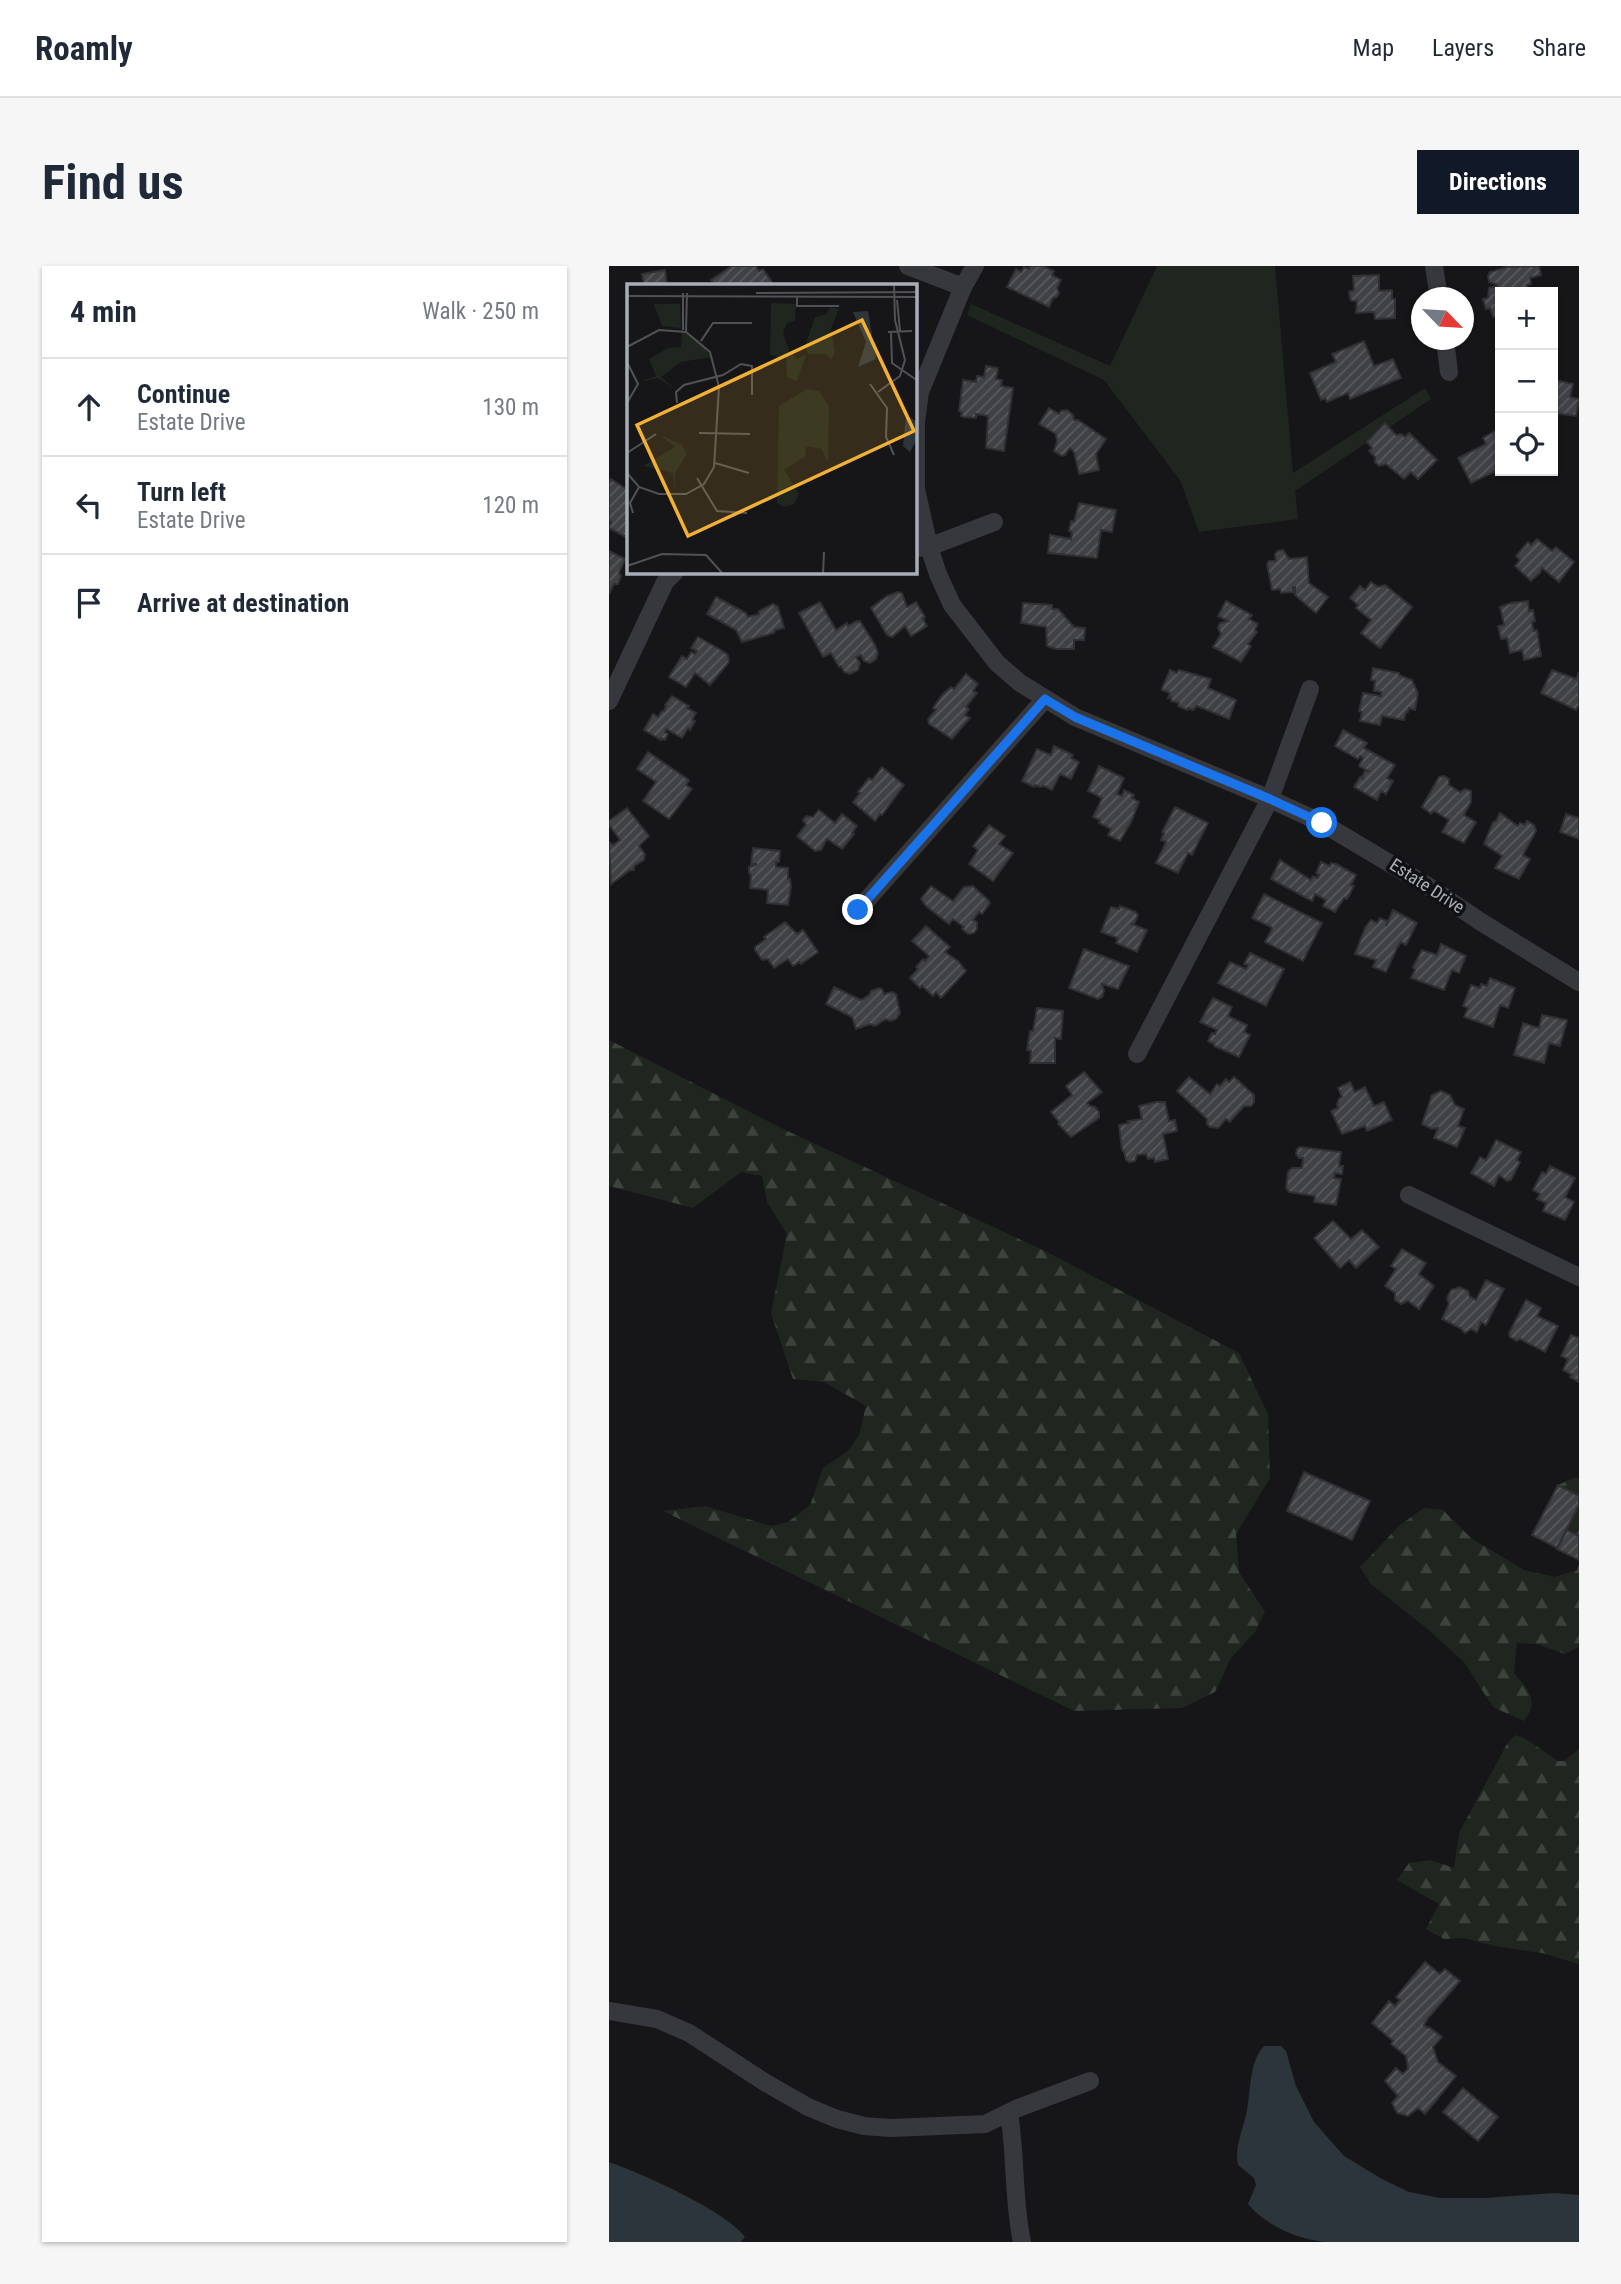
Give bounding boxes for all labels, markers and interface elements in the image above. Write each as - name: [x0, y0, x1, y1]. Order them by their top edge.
- text: Roamly: [35, 29, 133, 68]
- text: Map: [1353, 34, 1394, 62]
- text: Layers: [1432, 34, 1494, 62]
- text: Share: [1532, 34, 1586, 62]
- button: Directions: [1417, 150, 1579, 214]
- text: Find us: [42, 154, 184, 211]
- inset map: [627, 284, 917, 574]
- north arrow: [1411, 287, 1474, 350]
- map controls: [1495, 287, 1558, 476]
- button: +: [1495, 287, 1558, 350]
- text: 4 min: [70, 294, 137, 329]
- text: Walk · 250 m: [422, 298, 539, 325]
- button: −: [1495, 350, 1558, 413]
- text: Continue: [137, 379, 230, 409]
- icon: ahead: [70, 388, 108, 426]
- text: 130 m: [482, 394, 539, 421]
- text: Estate Drive: [137, 409, 246, 436]
- button: locate: [1495, 413, 1558, 476]
- text: Turn left: [137, 477, 226, 507]
- icon: left: [70, 486, 108, 524]
- text: 120 m: [482, 492, 539, 519]
- text: Estate Drive: [137, 507, 246, 534]
- icon: arrive: [70, 584, 108, 622]
- text: Arrive at destination: [137, 588, 349, 618]
- route start: [1306, 807, 1337, 838]
- street label: Estate Drive: [1386, 854, 1469, 918]
- route end: [842, 894, 873, 925]

